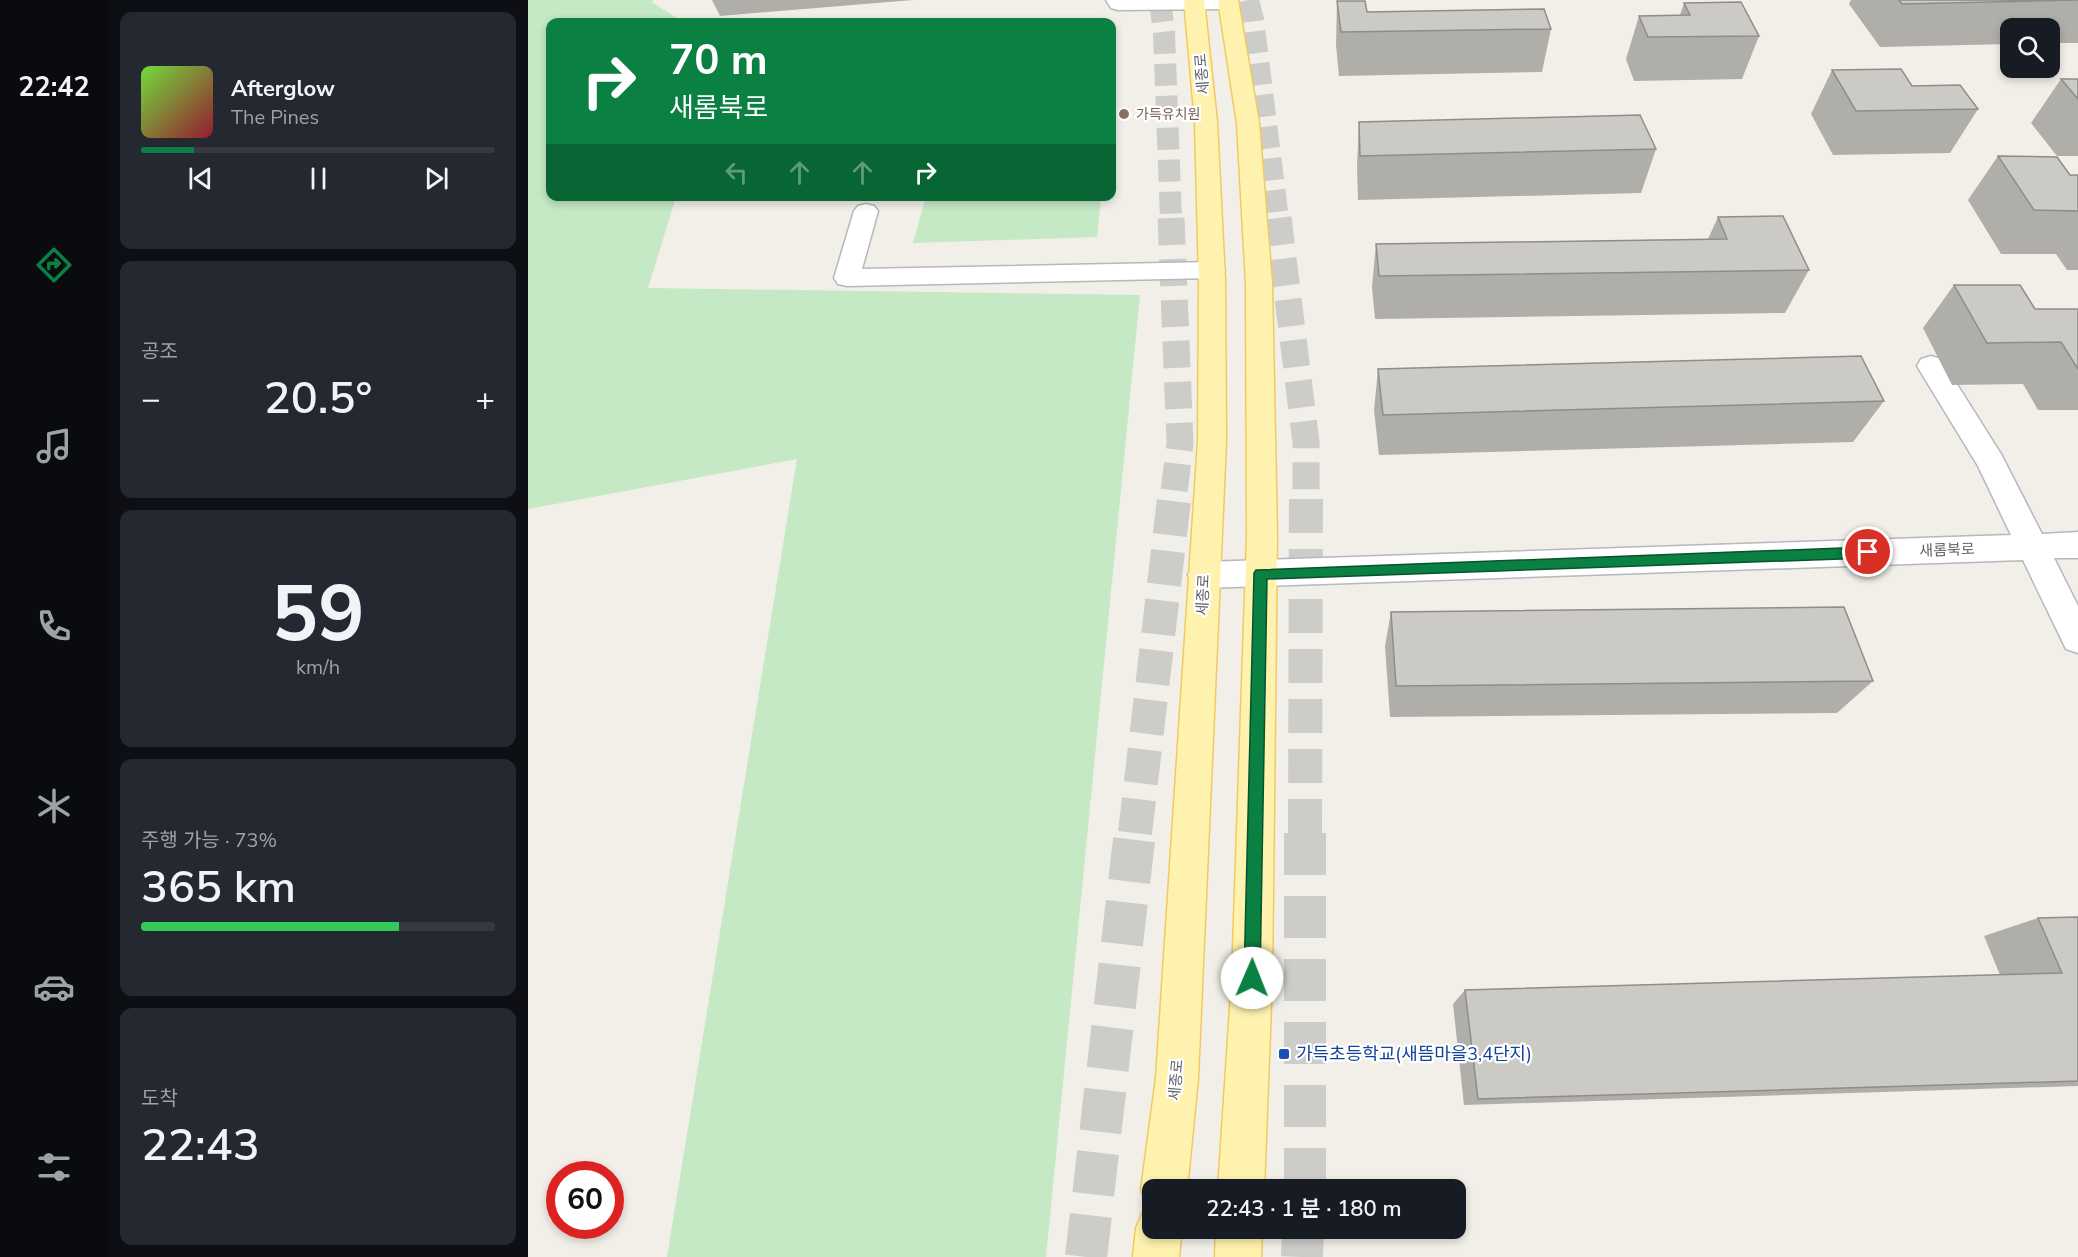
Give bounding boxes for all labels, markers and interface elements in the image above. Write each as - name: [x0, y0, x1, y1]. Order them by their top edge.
- map controls: [2000, 18, 2060, 78]
- button: search: [2000, 18, 2060, 78]
- text: 70 m: [669, 32, 768, 89]
- icon: right: [570, 42, 648, 120]
- street label: 세종로: [1190, 53, 1214, 95]
- text: 22:42: [18, 69, 90, 106]
- text: Afterglow: [231, 74, 335, 104]
- text: 새롬북로: [669, 90, 768, 127]
- text: The Pines: [231, 104, 319, 131]
- place label: 가득유치원: [1136, 105, 1200, 124]
- marker: 가득유치원: [1117, 107, 1131, 121]
- icon: left: [720, 156, 753, 189]
- icon: ahead: [783, 156, 816, 189]
- icon: ahead: [846, 156, 879, 189]
- icon: right: [909, 156, 942, 189]
- icon: previous: [184, 162, 217, 195]
- icon: pause: [302, 162, 335, 195]
- icon: next: [420, 162, 453, 195]
- icon: directions: [33, 244, 75, 286]
- text: 공조: [141, 338, 178, 365]
- text: 20.5°: [264, 368, 372, 429]
- text: −: [141, 377, 161, 422]
- text: +: [475, 377, 495, 422]
- icon: music: [33, 425, 75, 467]
- pin: [1842, 526, 1893, 577]
- icon: arrive: [1851, 535, 1884, 568]
- street label: 새롬북로: [1919, 539, 1975, 561]
- text: 59: [271, 561, 365, 668]
- street label: 세종로: [1192, 574, 1214, 616]
- icon: phone: [33, 605, 75, 647]
- text: km/h: [296, 654, 340, 681]
- icon: climate: [33, 785, 75, 827]
- text: 주행 가능 · 73%: [141, 827, 277, 854]
- text: 365 km: [141, 857, 296, 918]
- position arrow: [1220, 946, 1284, 1010]
- icon: car: [33, 966, 75, 1008]
- place label: 가득초등학교(새뜸마을3,4단지): [1296, 1042, 1532, 1066]
- marker: 가득초등학교(새뜸마을3,4단지): [1277, 1047, 1291, 1061]
- street label: 세종로: [1164, 1059, 1188, 1101]
- text: 도착: [141, 1085, 178, 1112]
- text: 22:43: [141, 1115, 260, 1176]
- icon: filters: [33, 1146, 75, 1188]
- speed limit sign: 60: [546, 1161, 624, 1239]
- text: 22:43 · 1 분 · 180 m: [1206, 1194, 1402, 1224]

